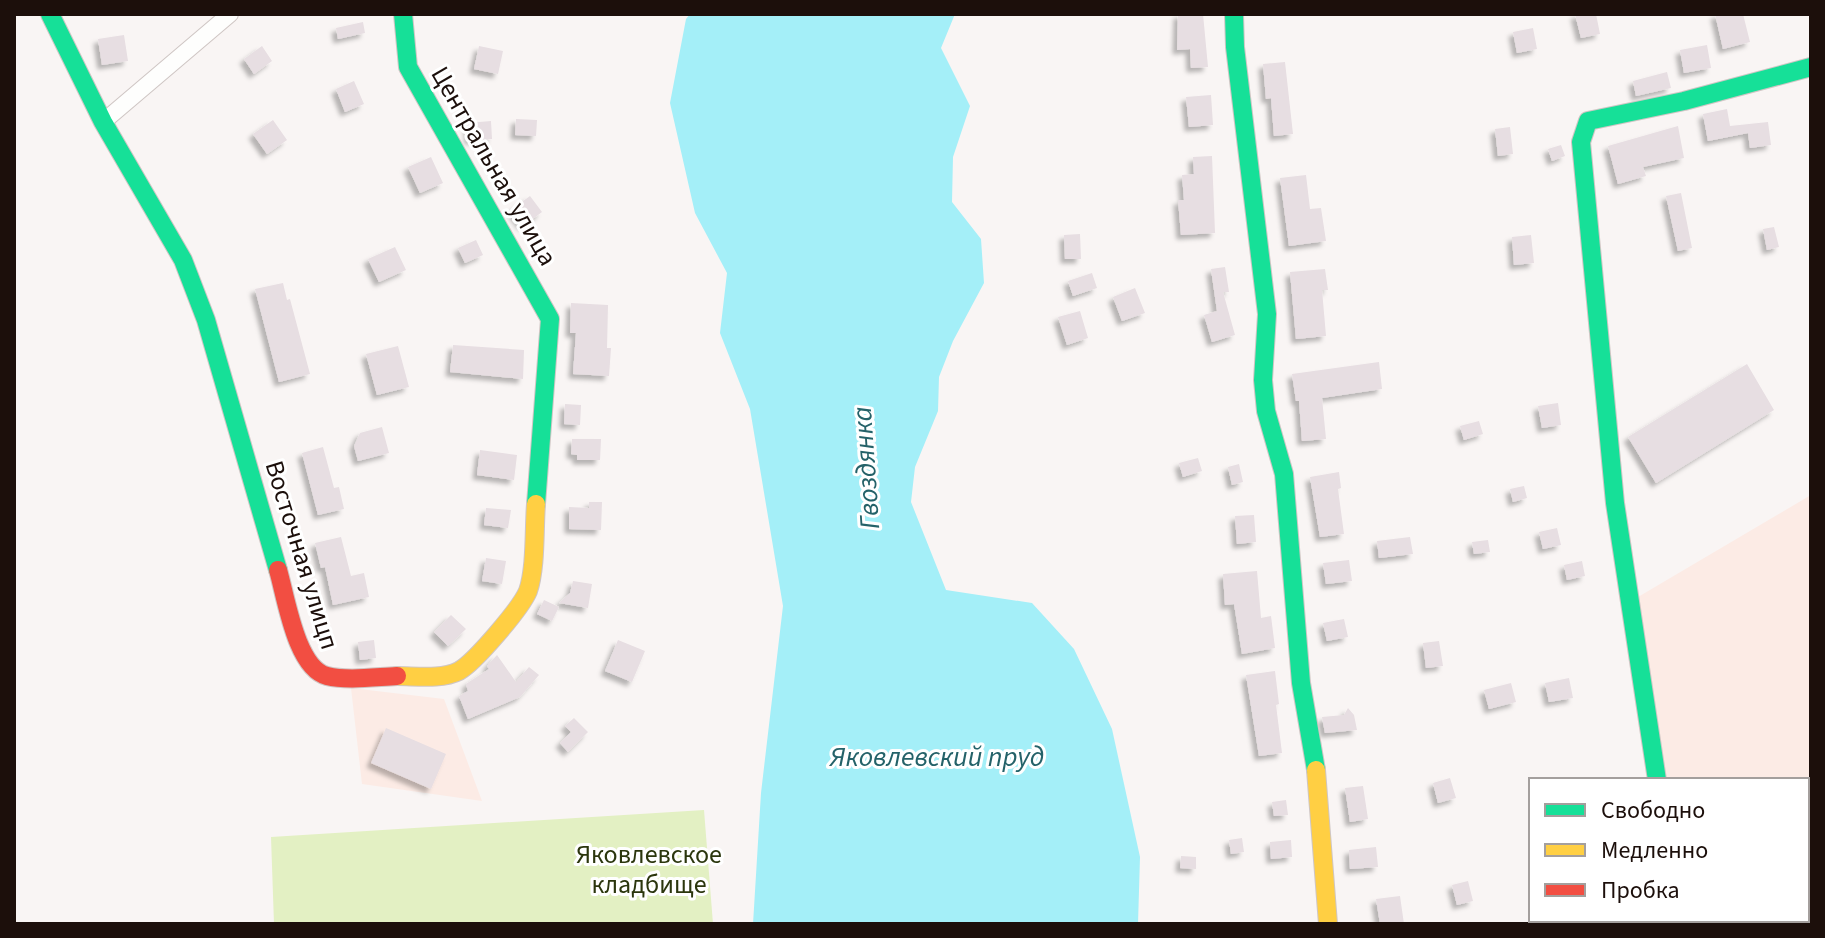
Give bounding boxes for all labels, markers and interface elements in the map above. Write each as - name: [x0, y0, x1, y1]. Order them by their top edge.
- street label: Центральная улица: [422, 60, 566, 272]
- water label: Гвоздянка: [842, 405, 890, 531]
- street label: Восточная улицп: [256, 456, 348, 654]
- water label: Яковлевский пруд: [829, 737, 1044, 777]
- legend: [1529, 778, 1809, 922]
- text: Свободно: [1601, 793, 1705, 828]
- text: Медленно: [1601, 833, 1708, 868]
- park label: Яковлевское кладбище: [576, 836, 722, 903]
- text: Пробка: [1601, 873, 1680, 908]

